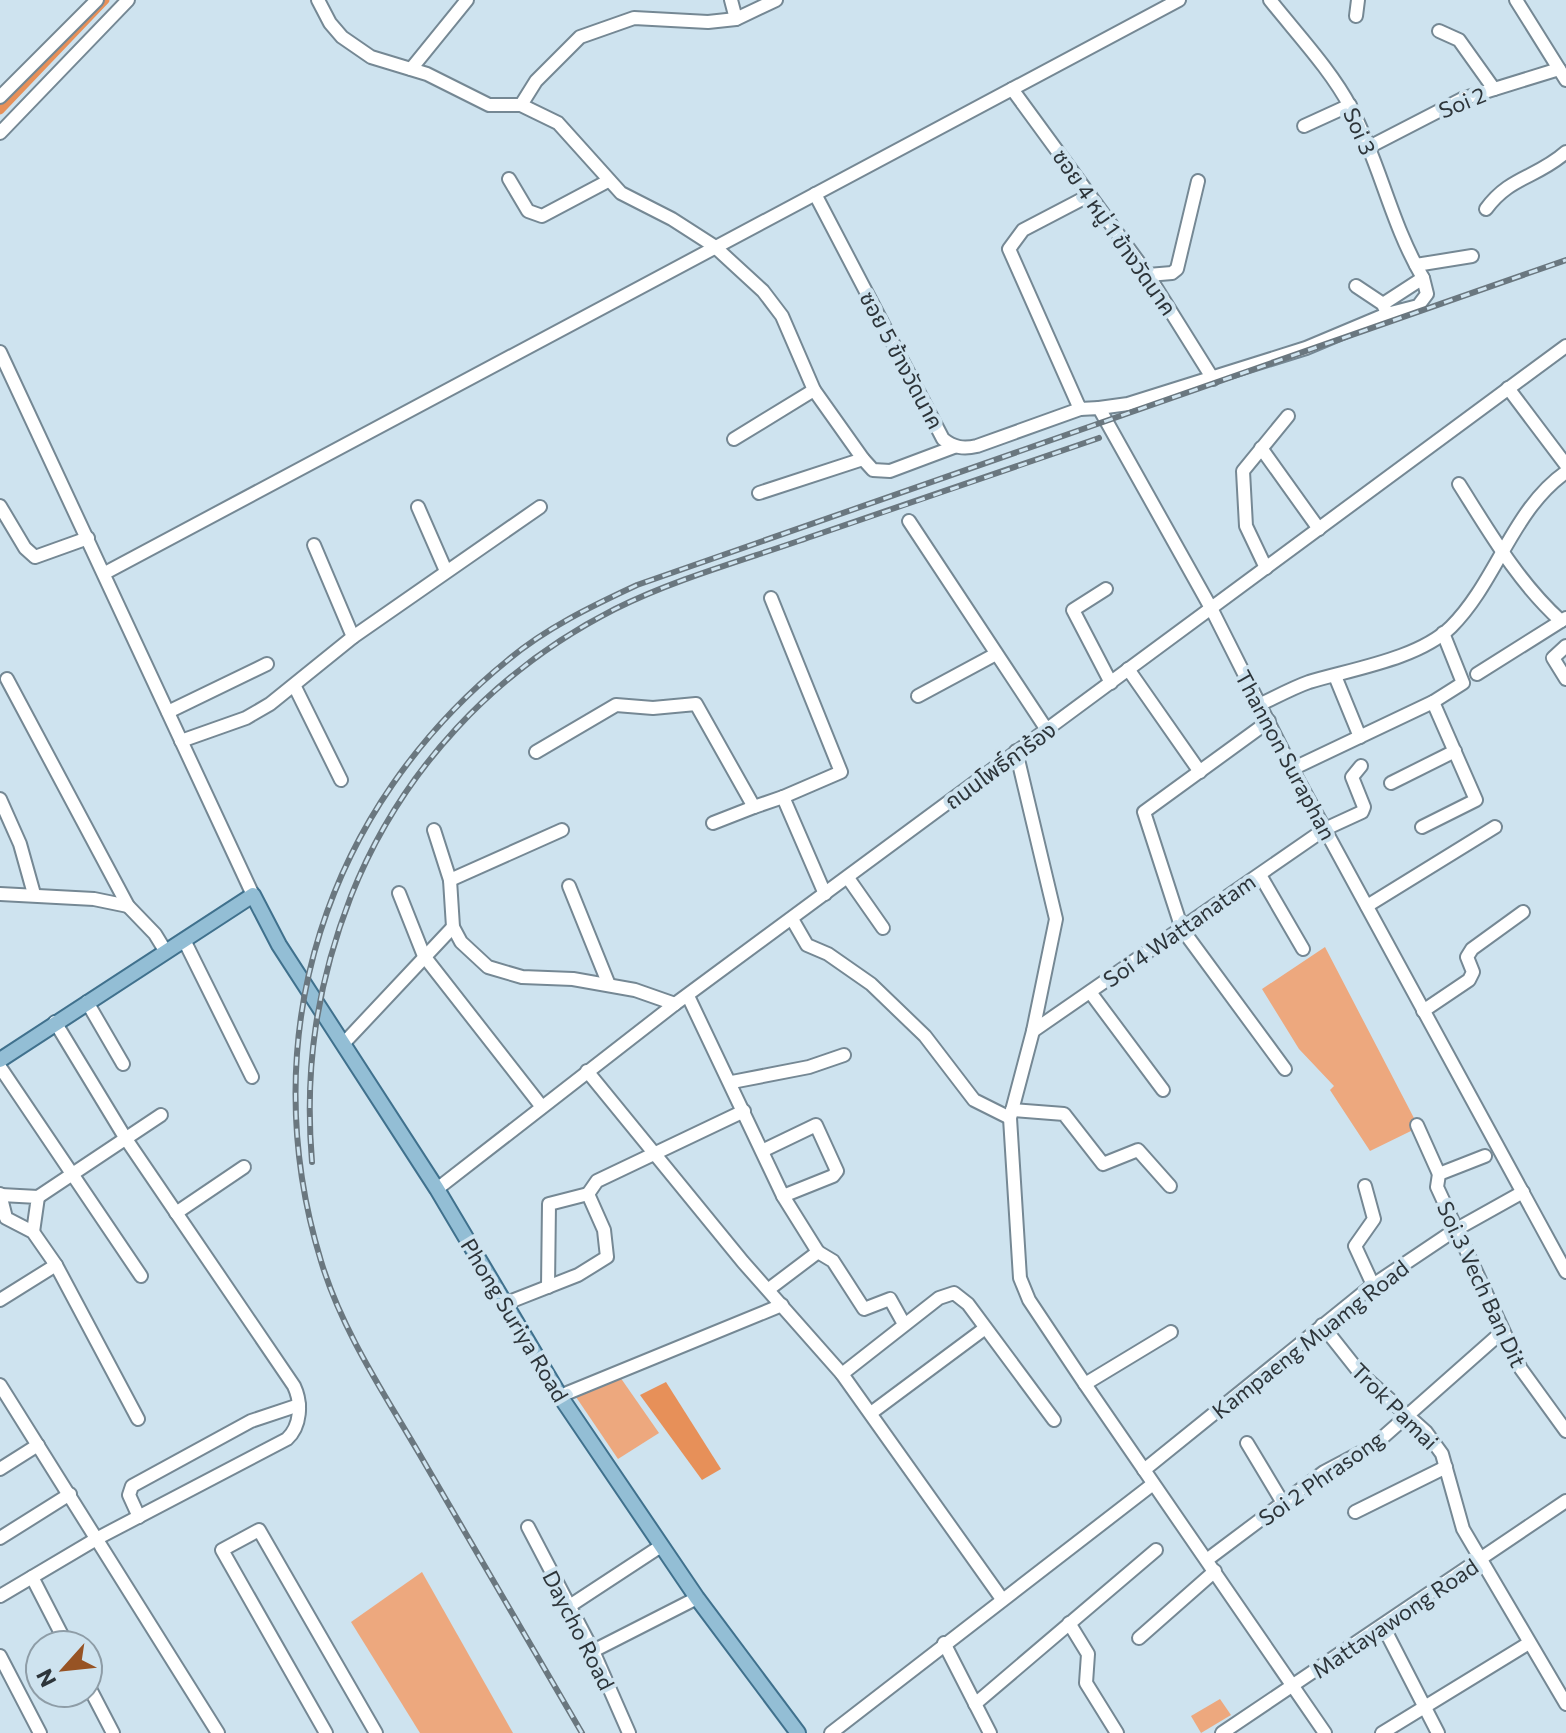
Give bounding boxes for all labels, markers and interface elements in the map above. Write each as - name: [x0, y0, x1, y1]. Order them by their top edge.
- street label: Soi 2: [1435, 80, 1489, 124]
- street label: Soi 3: [1338, 103, 1382, 159]
- street label: ซอย 4 หมู่ 1 ข้างวัดนาค: [1047, 144, 1183, 321]
- street label: ซอย 5 ข้างวัดนาค: [854, 287, 950, 433]
- street label: Thannon Suraphan: [1230, 665, 1342, 845]
- street label: ถนนโพธิ์การ้อง: [939, 716, 1061, 814]
- street label: Soi 4 Wattanatam: [1098, 867, 1260, 993]
- street label: Soi.3 Vech Ban Dit: [1432, 1197, 1532, 1371]
- street label: Phong Suriya Road: [455, 1233, 575, 1407]
- street label: Kampaeng Muamg Road: [1206, 1254, 1414, 1424]
- street label: Trok Pamai: [1346, 1357, 1444, 1455]
- street label: Soi 2 Phrasong: [1253, 1425, 1389, 1531]
- street label: Mattayawong Road: [1307, 1552, 1483, 1684]
- street label: Daycho Road: [537, 1566, 621, 1694]
- north arrow: [24, 1629, 104, 1709]
- text: N: [30, 1665, 62, 1692]

